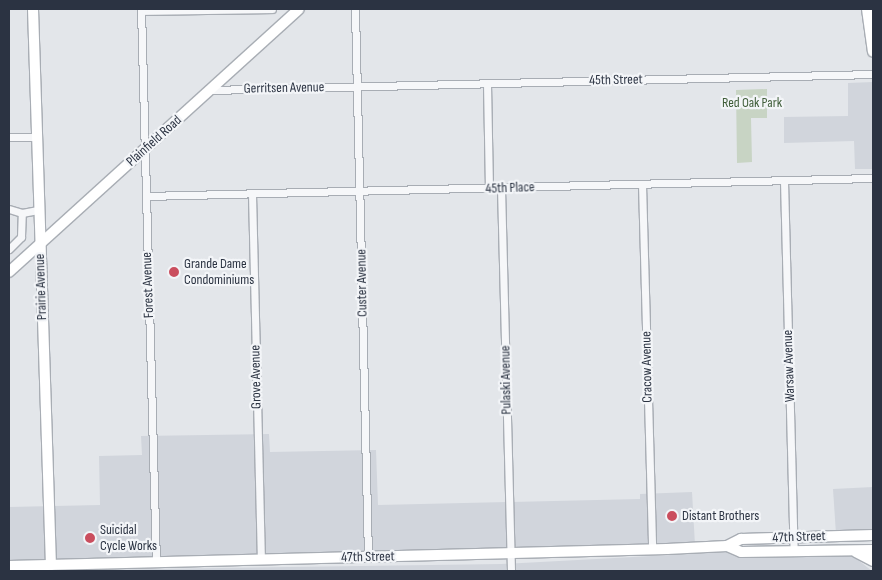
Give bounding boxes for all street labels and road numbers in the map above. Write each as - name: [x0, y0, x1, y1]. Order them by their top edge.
- street label: 45th Street: [589, 71, 643, 89]
- street label: Gerritsen Avenue: [244, 79, 324, 97]
- street label: Plainfield Road: [123, 112, 185, 170]
- street label: 45th Place: [485, 179, 535, 197]
- street label: Custer Avenue: [353, 249, 371, 317]
- street label: Forest Avenue: [138, 252, 158, 318]
- street label: Prairie Avenue: [31, 254, 51, 320]
- street label: Warsaw Avenue: [779, 329, 799, 403]
- street label: Cracow Avenue: [638, 331, 656, 403]
- street label: Grove Avenue: [247, 345, 265, 409]
- street label: Pulaski Avenue: [497, 345, 515, 415]
- street label: 47th Street: [772, 528, 826, 546]
- street label: 47th Street: [341, 548, 395, 566]

